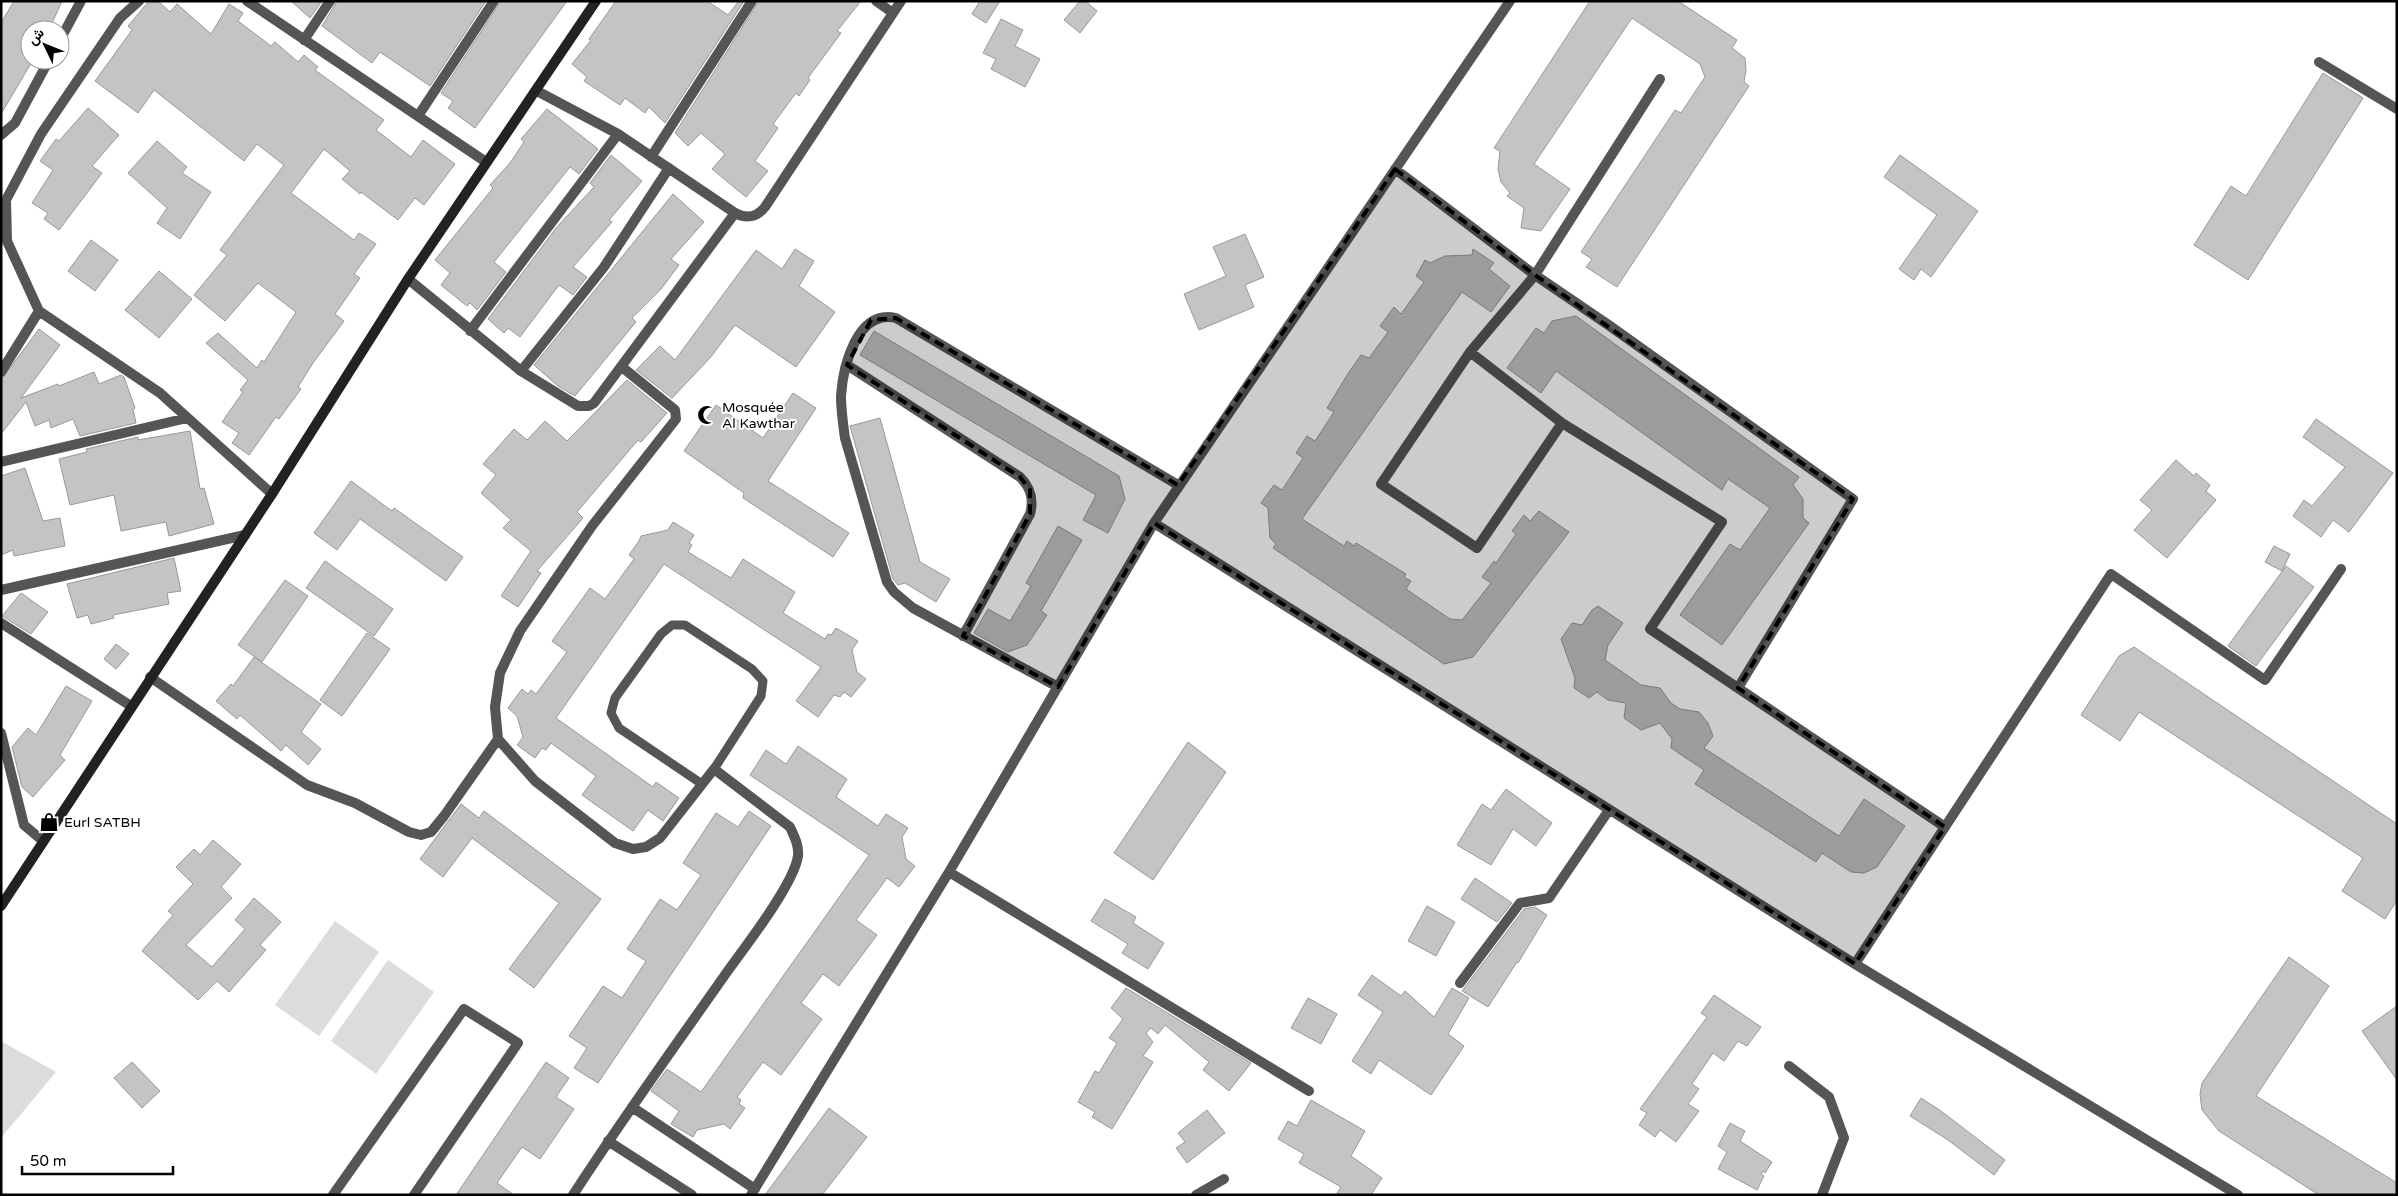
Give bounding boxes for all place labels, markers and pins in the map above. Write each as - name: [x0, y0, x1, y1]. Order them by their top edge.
- place label: Mosquée Al Kawthar: [722, 399, 796, 432]
- mosque icon: Mosquée Al Kawthar: [696, 404, 718, 426]
- shop icon: Eurl SATBH: [38, 811, 60, 833]
- place label: Eurl SATBH: [64, 814, 141, 831]

